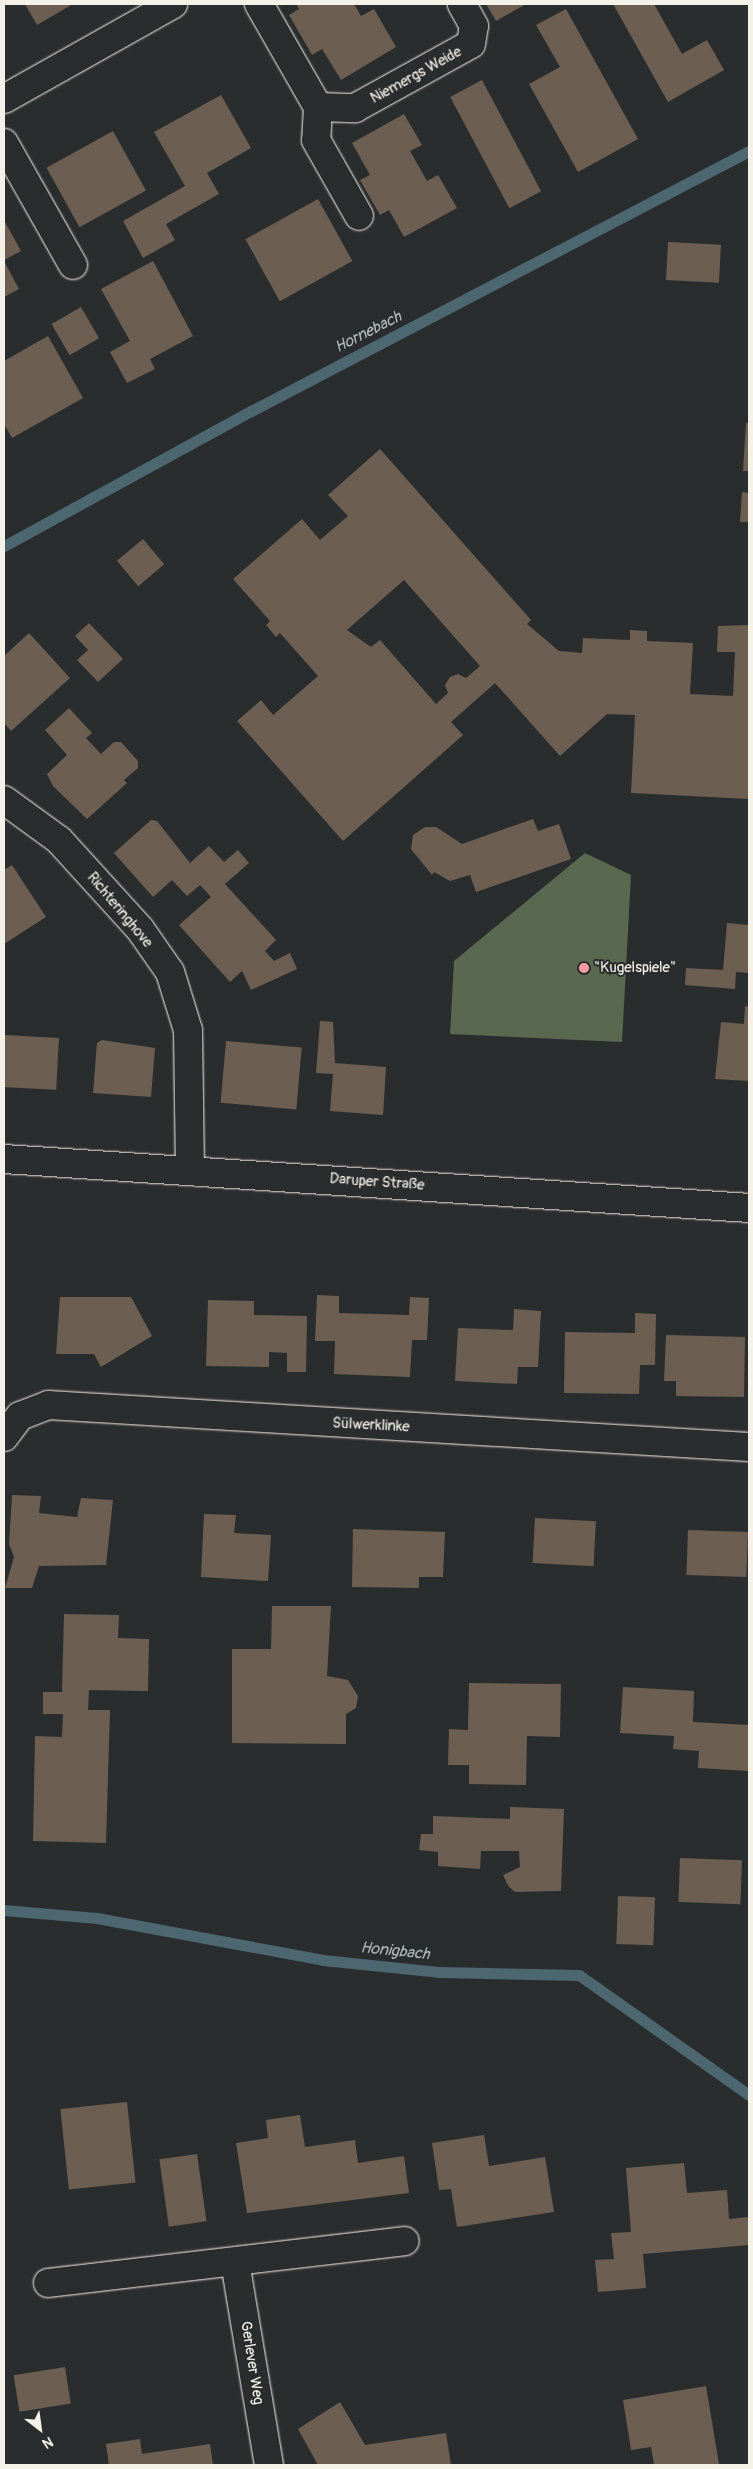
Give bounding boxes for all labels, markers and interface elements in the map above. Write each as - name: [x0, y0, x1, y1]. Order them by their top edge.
- street label: Niemergs Weide: [367, 43, 465, 107]
- water label: Hornebach: [331, 307, 405, 357]
- street label: Richteringhove: [83, 869, 157, 951]
- place label: "Kugelspiele": [594, 959, 676, 977]
- marker: "Kugelspiele": [578, 962, 590, 974]
- street label: Daruper Straße: [329, 1170, 425, 1194]
- street label: Sülwerklinke: [332, 1414, 410, 1436]
- water label: Honigbach: [359, 1938, 431, 1964]
- street label: Gerlever Weg: [237, 2320, 267, 2406]
- north arrow: [15, 2404, 65, 2454]
- text: N: [39, 2433, 56, 2452]

